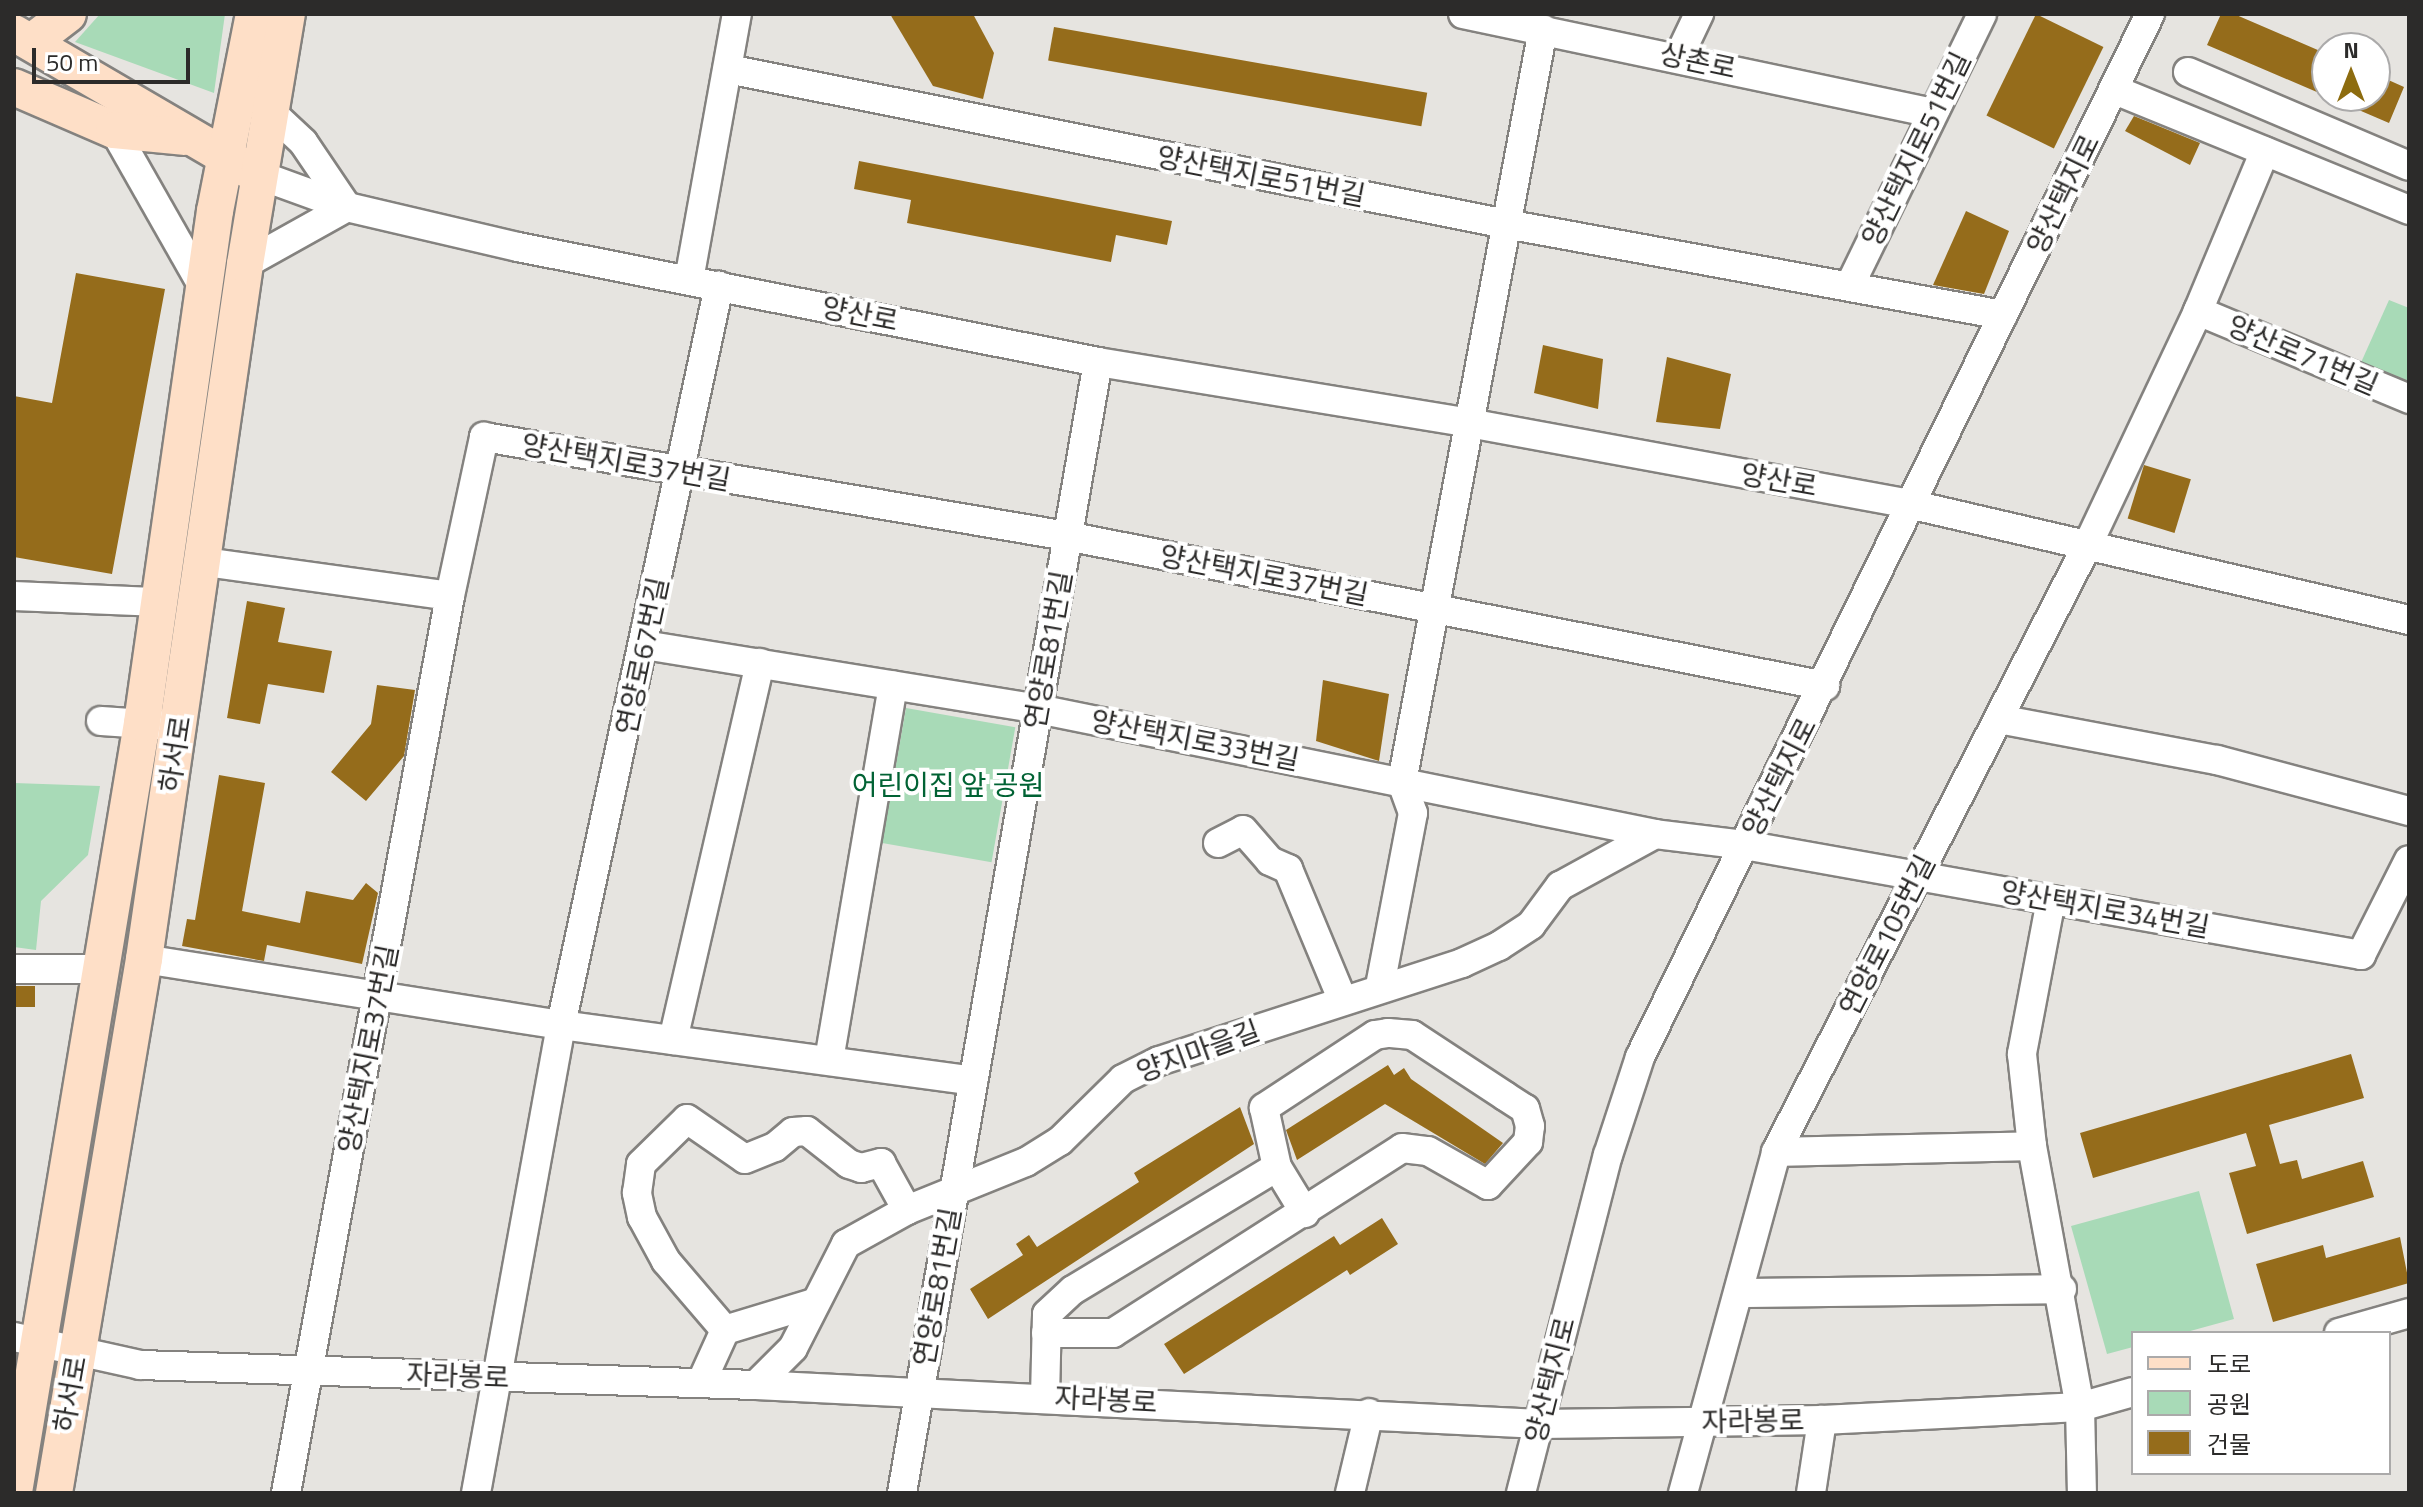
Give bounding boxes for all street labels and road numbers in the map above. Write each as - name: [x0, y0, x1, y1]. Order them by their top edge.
- street label: 상촌로: [1657, 37, 1739, 85]
- street label: 양산택지로51번길: [1855, 47, 1977, 251]
- street label: 양산택지로: [2020, 129, 2106, 259]
- street label: 양산택지로51번길: [1154, 139, 1368, 213]
- street label: 양산로: [819, 290, 901, 338]
- street label: 양산로71번길: [2223, 308, 2383, 402]
- street label: 양산택지로37번길: [519, 427, 733, 497]
- street label: 양산로: [1738, 457, 1820, 503]
- street label: 양산택지로37번길: [1157, 538, 1371, 612]
- street label: 연양로81번길: [1018, 568, 1078, 732]
- street label: 연양로67번길: [609, 574, 675, 738]
- street label: 양산택지로33번길: [1088, 703, 1302, 777]
- street label: 양산택지로: [1735, 712, 1823, 842]
- street label: 하서로: [152, 713, 198, 795]
- street label: 연양로105번길: [1832, 849, 1942, 1021]
- street label: 양산택지로34번길: [1998, 874, 2212, 944]
- street label: 양산택지로37번길: [331, 942, 405, 1156]
- street label: 양지마을길: [1132, 1013, 1264, 1089]
- street label: 연양로81번길: [907, 1205, 967, 1369]
- street label: 양산택지로: [1518, 1313, 1582, 1447]
- street label: 하서로: [47, 1353, 93, 1435]
- street label: 자라봉로: [406, 1357, 510, 1395]
- street label: 자라봉로: [1054, 1381, 1158, 1419]
- street label: 자라봉로: [1701, 1403, 1805, 1439]

